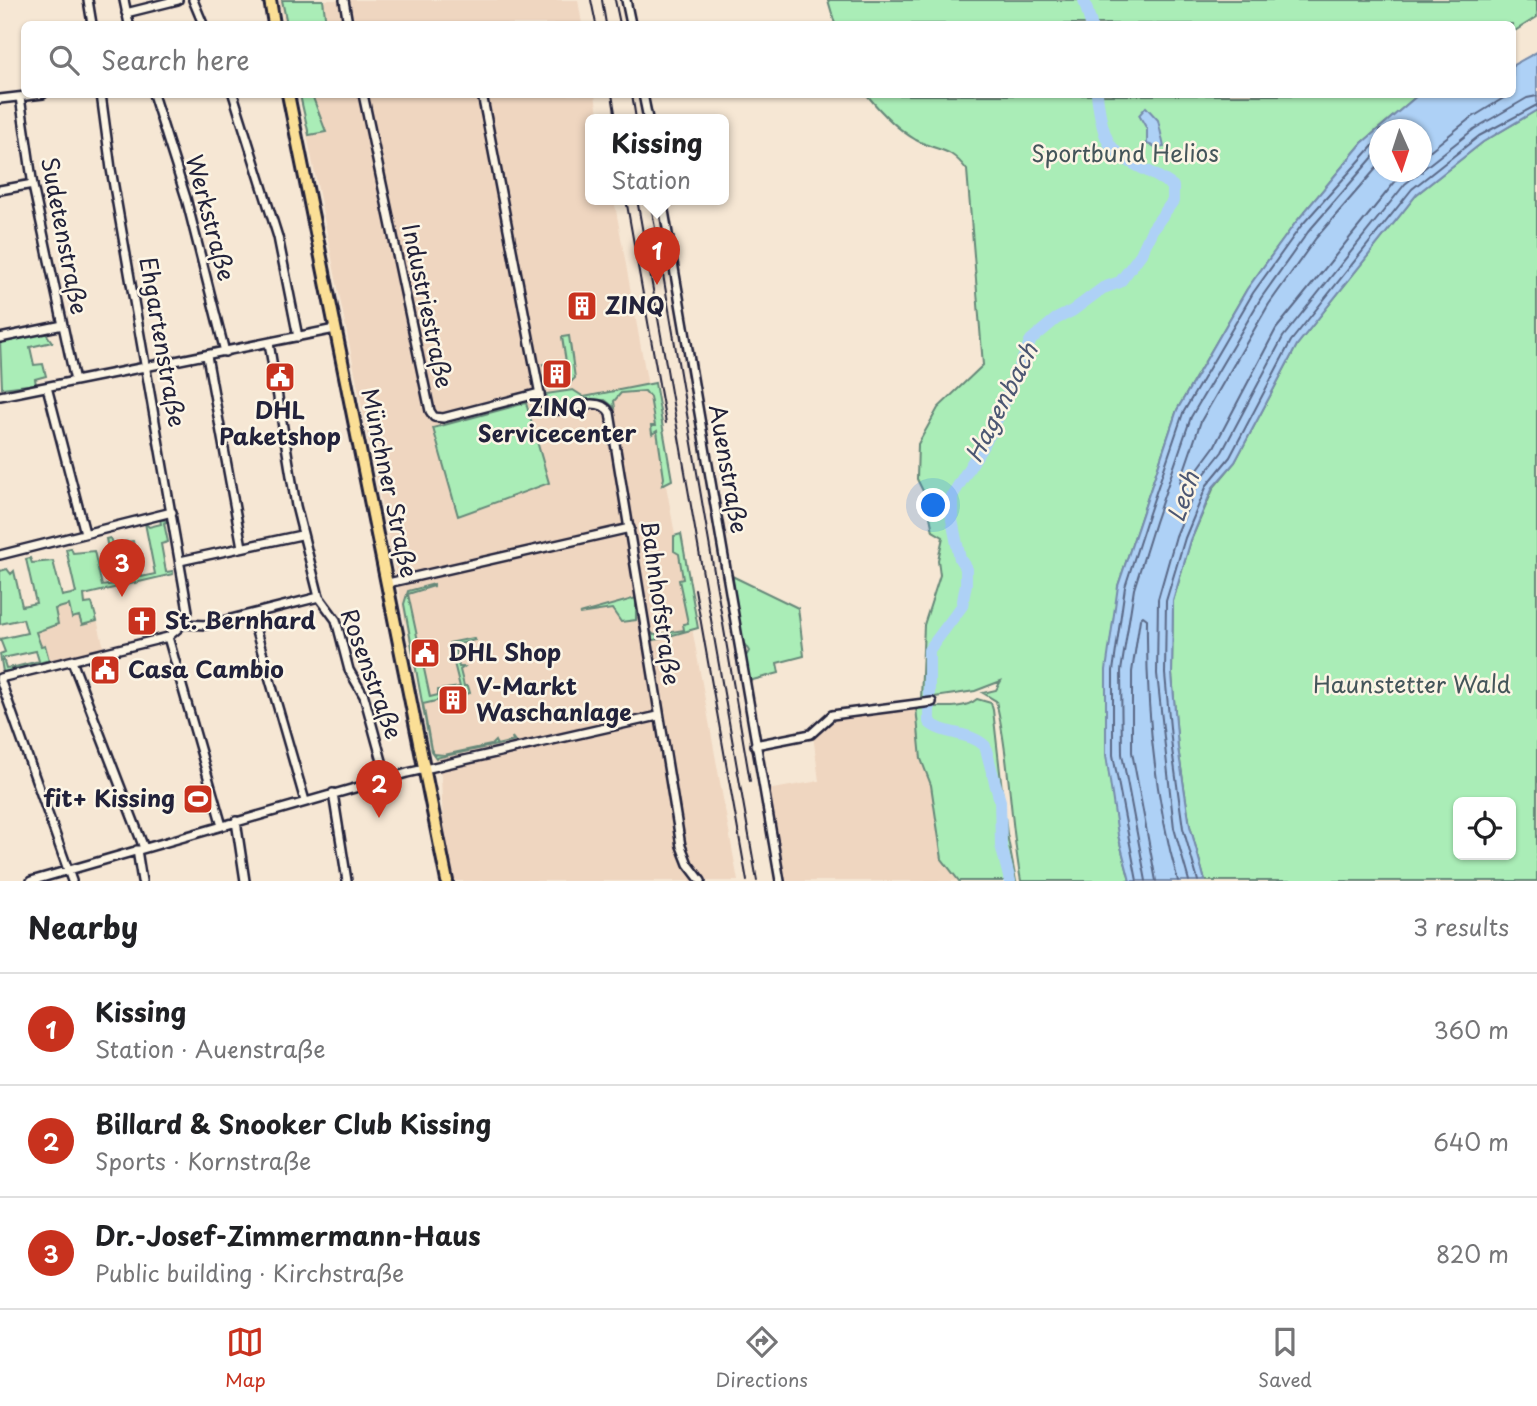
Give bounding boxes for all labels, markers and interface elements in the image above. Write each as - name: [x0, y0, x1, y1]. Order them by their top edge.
- search box: [21, 21, 1516, 98]
- text: Search here: [101, 40, 250, 79]
- icon: search: [45, 41, 83, 79]
- popup: [585, 114, 729, 205]
- north arrow: [1369, 119, 1432, 182]
- text: Kissing: [611, 123, 703, 162]
- park label: Sportbund Helios: [1031, 135, 1219, 170]
- street label: Werkstraße: [178, 151, 245, 285]
- street label: Sudetenstraße: [33, 154, 98, 317]
- text: Station: [611, 162, 691, 197]
- street label: Industriestraße: [394, 220, 463, 391]
- pin: 1: [634, 227, 680, 285]
- street label: Ehgartenstraße: [131, 254, 196, 430]
- place label: ZINQ: [605, 287, 664, 322]
- building icon: ZINQ: [565, 289, 599, 323]
- water label: Hagenbach: [955, 335, 1046, 468]
- building icon: ZINQ Servicecenter: [540, 357, 574, 391]
- public building icon: DHL Paketshop: [263, 360, 297, 394]
- street label: Münchner Straße: [353, 385, 428, 581]
- place label: ZINQ Servicecenter: [478, 389, 636, 450]
- place label: DHL Paketshop: [219, 392, 341, 453]
- street label: Auenstraße: [701, 402, 758, 536]
- water label: Lech: [1157, 466, 1208, 526]
- your location: [916, 488, 950, 522]
- street label: Bahnhofstraße: [633, 518, 690, 688]
- pin: 3: [99, 539, 145, 597]
- place label: St. Bernhard: [165, 602, 316, 637]
- street label: Rosenstraße: [333, 603, 412, 744]
- church icon: St. Bernhard: [125, 604, 159, 638]
- place label: DHL Shop: [448, 634, 561, 669]
- public building icon: DHL Shop: [408, 636, 442, 670]
- place label: Casa Cambio: [128, 651, 284, 686]
- public building icon: Casa Cambio: [88, 653, 122, 687]
- park label: Haunstetter Wald: [1313, 666, 1511, 701]
- place label: V-Markt Waschanlage: [476, 668, 632, 729]
- building icon: V-Markt Waschanlage: [436, 683, 470, 717]
- pin: 2: [356, 760, 402, 818]
- place label: fit+ Kissing: [43, 780, 175, 815]
- sports icon: fit+ Kissing: [181, 782, 215, 816]
- map controls: [1453, 797, 1516, 860]
- button: locate: [1453, 797, 1516, 860]
- text: Nearby: [28, 904, 138, 949]
- text: 3 results: [1413, 909, 1509, 944]
- text: Kissing: [95, 992, 186, 1031]
- text: 1: [46, 1012, 57, 1047]
- text: 360 m: [1434, 1012, 1509, 1047]
- text: Station · Auenstraße: [95, 1031, 325, 1066]
- text: Billard & Snooker Club Kissing: [95, 1104, 491, 1143]
- text: 2: [43, 1124, 59, 1159]
- text: 640 m: [1433, 1124, 1509, 1159]
- text: Sports · Kornstraße: [95, 1143, 311, 1178]
- text: Dr.-Josef-Zimmermann-Haus: [95, 1216, 481, 1255]
- text: 3: [43, 1236, 59, 1271]
- text: 820 m: [1436, 1236, 1509, 1271]
- text: Public building · Kirchstraße: [95, 1255, 404, 1290]
- tab: Map: [225, 1323, 266, 1393]
- tab: Directions: [716, 1323, 808, 1393]
- tab: Saved: [1258, 1323, 1312, 1393]

